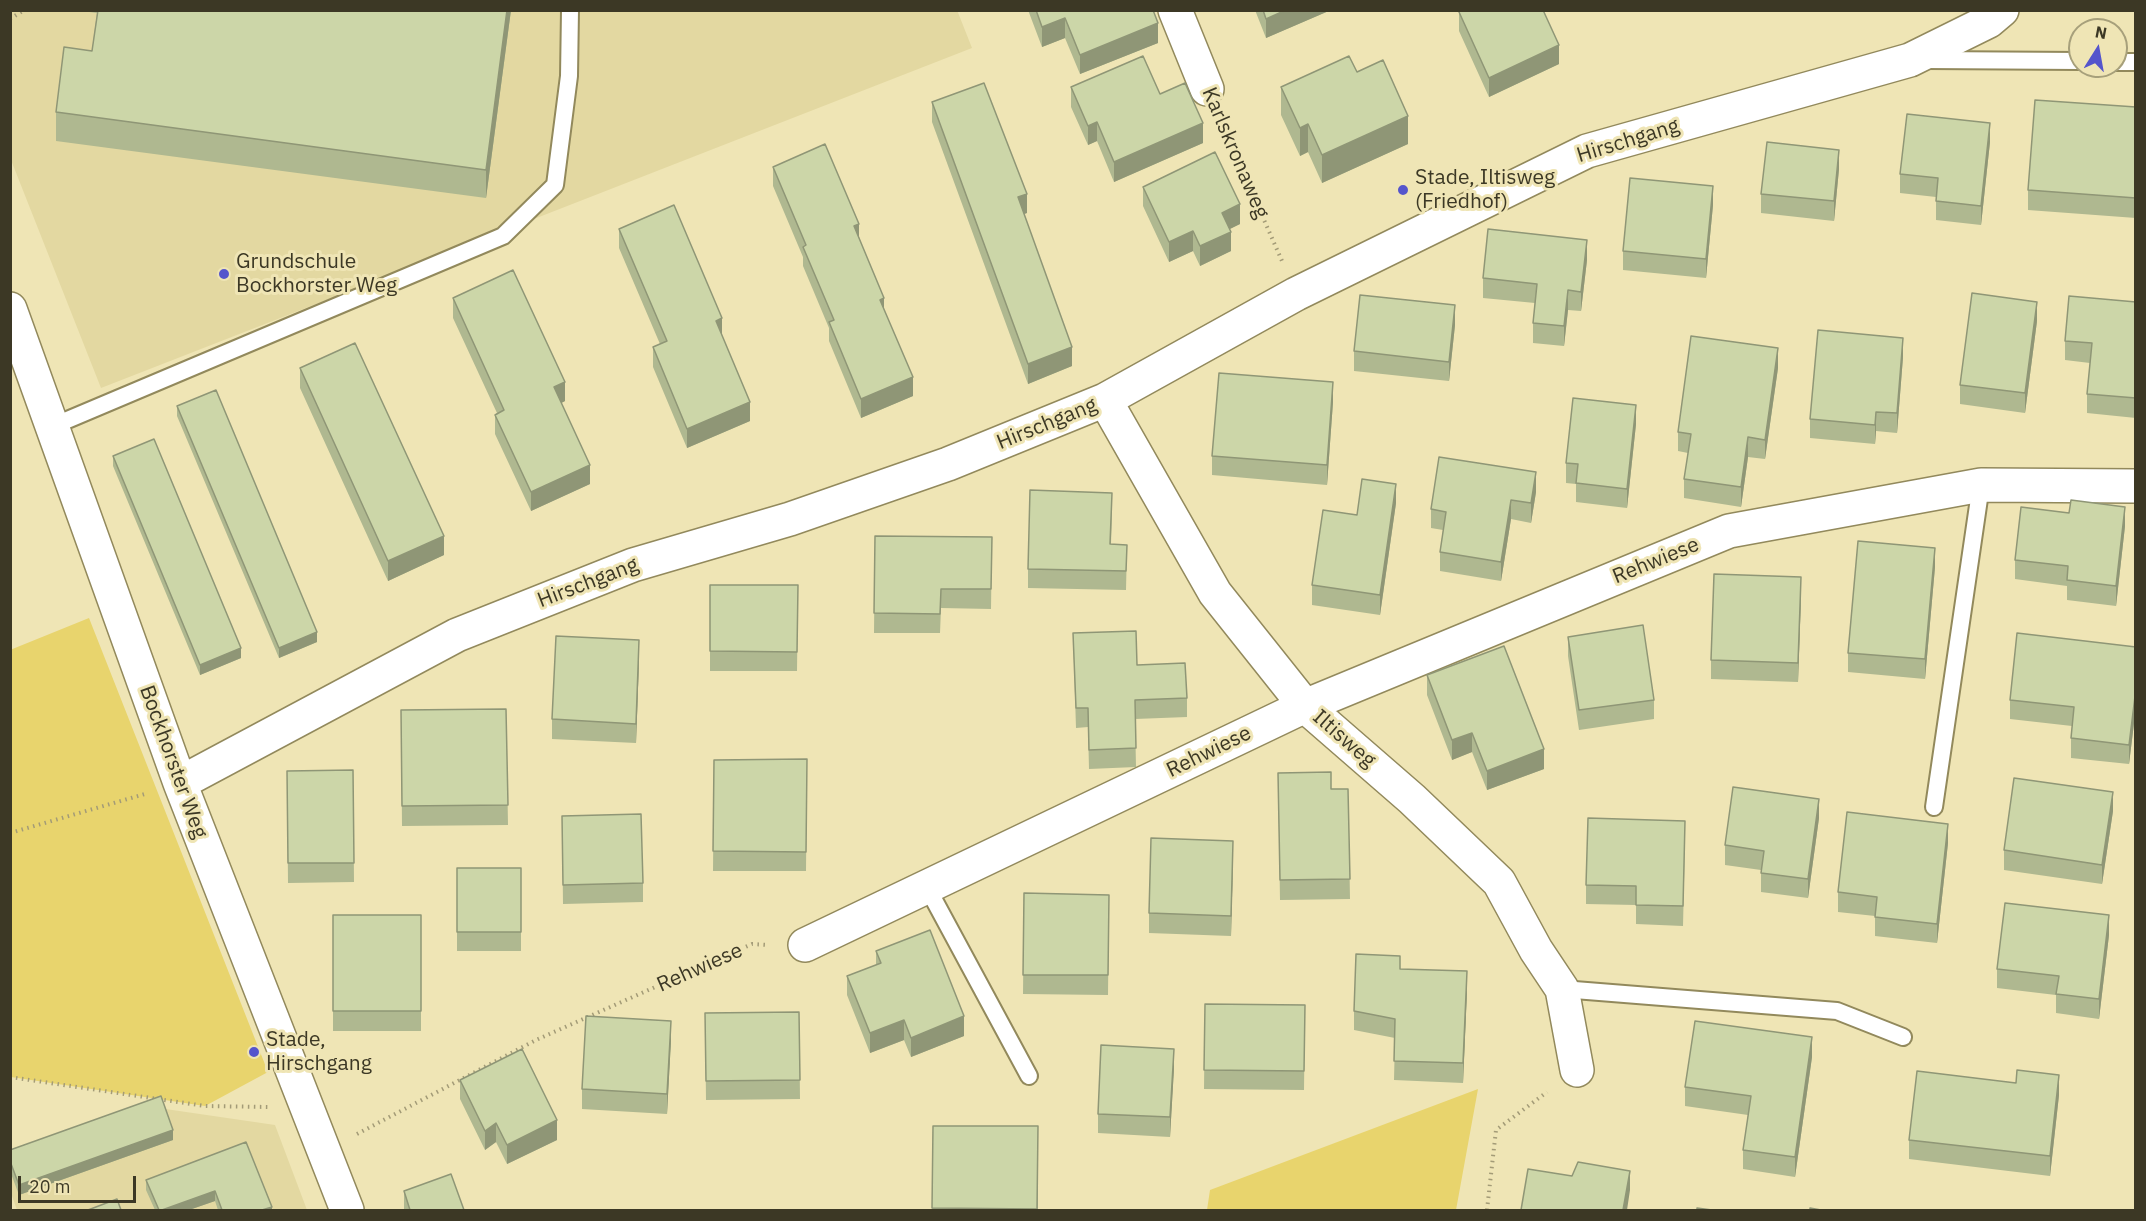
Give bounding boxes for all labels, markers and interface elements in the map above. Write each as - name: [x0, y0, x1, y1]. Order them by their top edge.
- north arrow: [2068, 18, 2128, 78]
- text: N: [2093, 21, 2109, 43]
- street label: Karlskronaweg: [1196, 84, 1274, 222]
- street label: Hirschgang: [1574, 113, 1682, 169]
- place label: Stade, Iltisweg (Friedhof): [1415, 165, 1555, 215]
- marker: Stade, Iltisweg (Friedhof): [1396, 183, 1410, 197]
- place label: Grundschule Bockhorster Weg: [236, 249, 397, 299]
- marker: Grundschule Bockhorster Weg: [217, 267, 231, 281]
- street label: Hirschgang: [993, 393, 1101, 455]
- street label: Rehwiese: [1609, 532, 1703, 590]
- street label: Hirschgang: [534, 552, 642, 614]
- street label: Bockhorster Weg: [134, 682, 212, 842]
- street label: Iltisweg: [1307, 705, 1381, 773]
- street label: Rehwiese: [1163, 721, 1255, 783]
- street label: Rehwiese: [653, 938, 747, 998]
- place label: Stade, Hirschgang: [266, 1027, 372, 1077]
- marker: Stade, Hirschgang: [247, 1045, 261, 1059]
- scale bar: [21, 1164, 140, 1202]
- text: 20 m: [29, 1175, 71, 1198]

